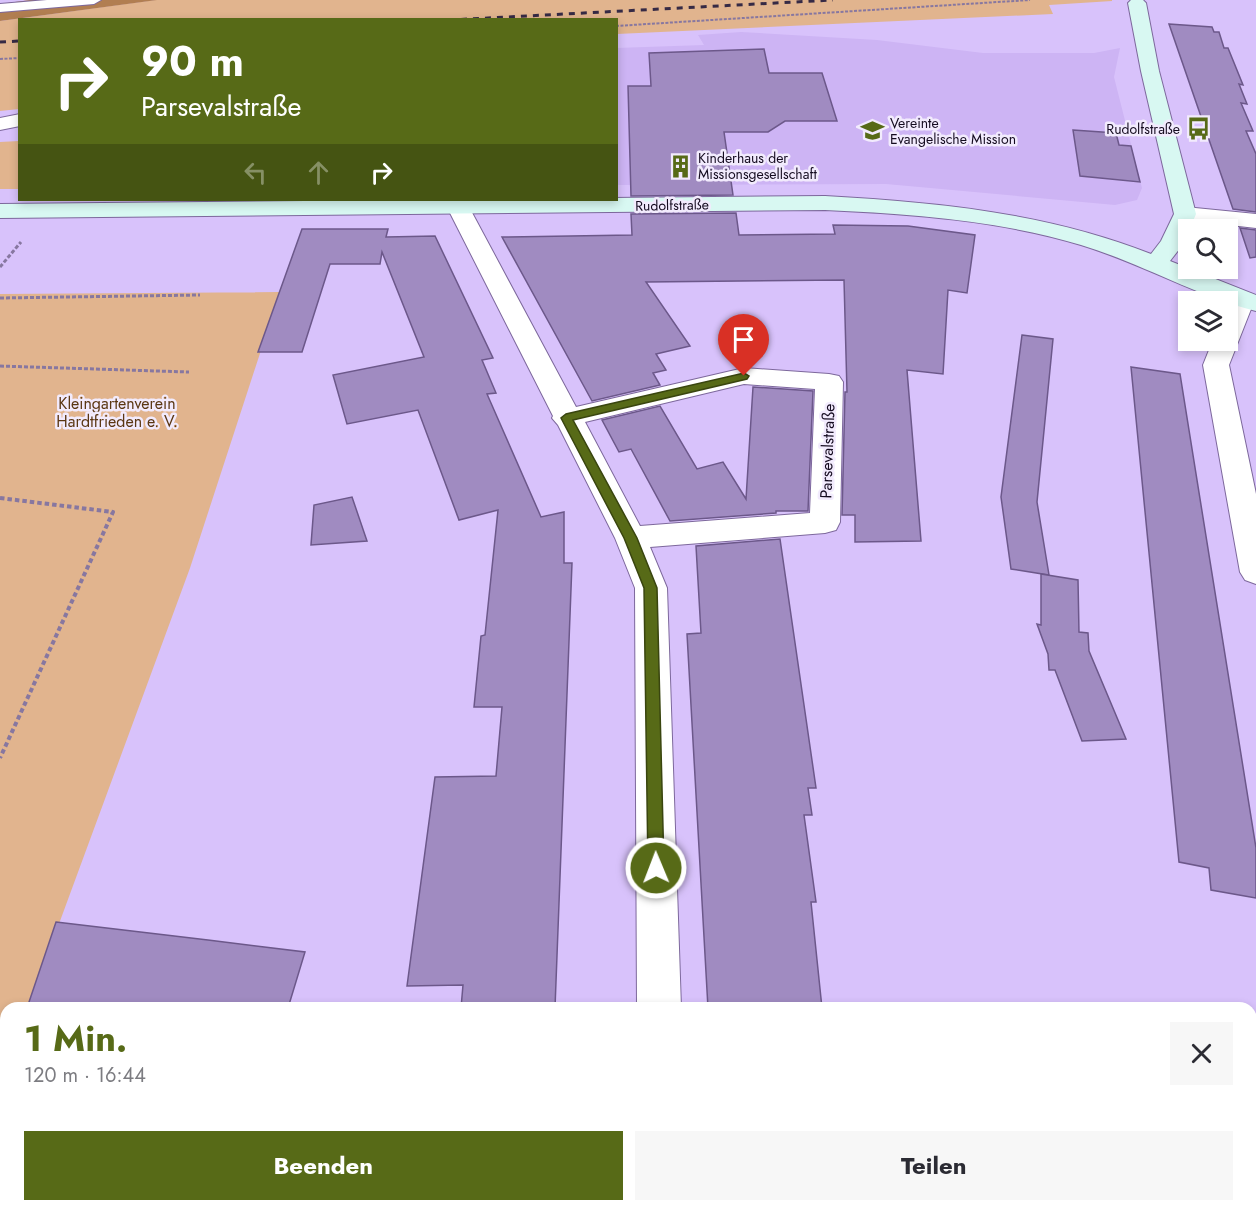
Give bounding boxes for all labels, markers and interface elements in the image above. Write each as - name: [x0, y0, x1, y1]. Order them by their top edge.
- text: 90 m: [141, 31, 244, 92]
- icon: right: [42, 42, 120, 120]
- text: Parsevalstraße: [141, 87, 301, 126]
- place label: Vereinte Evangelische Mission: [890, 113, 1016, 149]
- bus stop icon: Rudolfstraße: [1185, 116, 1211, 142]
- school or university icon: Vereinte Evangelische Mission: [859, 118, 885, 144]
- place label: Rudolfstraße: [1106, 119, 1180, 139]
- place label: Kinderhaus der Missionsgesellschaft: [698, 148, 817, 184]
- building icon: Kinderhaus der Missionsgesellschaft: [667, 153, 693, 179]
- icon: left: [239, 156, 272, 189]
- icon: ahead: [302, 156, 335, 189]
- icon: right: [365, 156, 398, 189]
- street label: Rudolfstraße: [635, 194, 709, 216]
- map controls: [1178, 219, 1238, 351]
- button: search: [1178, 219, 1238, 279]
- button: layers: [1178, 291, 1238, 351]
- pin: [718, 314, 769, 376]
- icon: arrive: [727, 323, 760, 356]
- park label: Kleingartenverein Hardtfrieden e. V.: [56, 392, 178, 433]
- street label: Parsevalstraße: [814, 403, 841, 499]
- position arrow: [624, 836, 688, 900]
- text: 1 Min.: [24, 1012, 127, 1064]
- button: close: [1170, 1022, 1233, 1085]
- text: 120 m · 16:44: [24, 1061, 146, 1090]
- button: Beenden: [24, 1131, 623, 1200]
- button: Teilen: [635, 1131, 1233, 1200]

